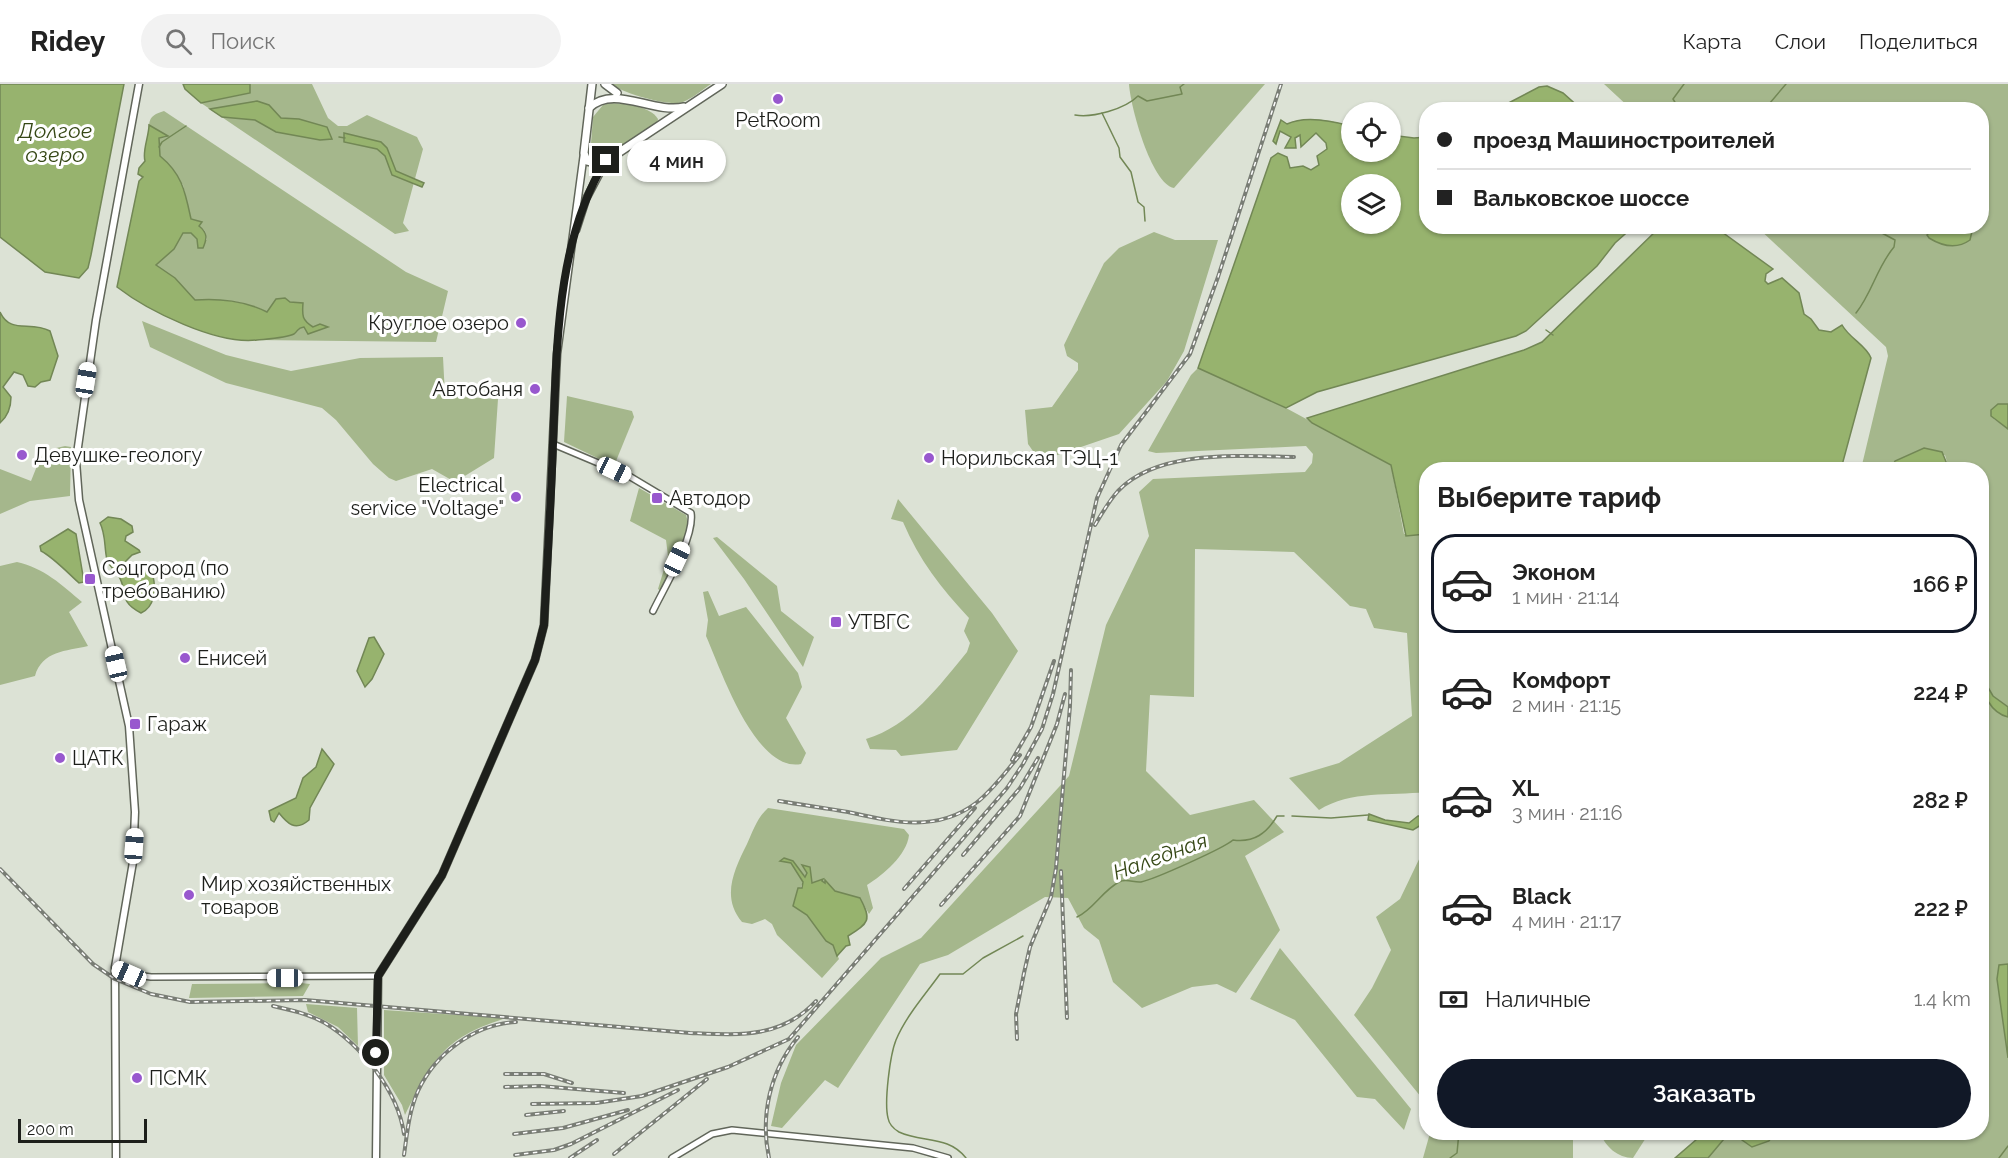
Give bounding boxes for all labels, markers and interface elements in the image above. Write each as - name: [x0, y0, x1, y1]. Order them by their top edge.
- search box: [141, 14, 561, 68]
- text: Ridey: [30, 25, 105, 58]
- icon: search: [162, 25, 195, 58]
- text: Поиск: [210, 28, 276, 54]
- text: Карта: [1683, 29, 1742, 54]
- text: Слои: [1775, 29, 1826, 54]
- text: Поделиться: [1859, 29, 1978, 54]
- marker: PetRoom: [771, 92, 785, 106]
- map controls: [1341, 102, 1401, 234]
- button: locate: [1341, 102, 1401, 162]
- place label: PetRoom: [735, 108, 821, 132]
- water label: Долгое озеро: [17, 118, 92, 167]
- text: проезд Машиностроителей: [1473, 127, 1775, 153]
- callout: 4 мин: [627, 139, 726, 181]
- route end: [592, 146, 619, 173]
- text: 4 мин: [649, 149, 704, 173]
- button: layers: [1341, 174, 1401, 234]
- text: Вальковское шоссе: [1473, 185, 1689, 211]
- place label: Круглое озеро: [368, 311, 509, 335]
- marker: Круглое озеро: [514, 316, 528, 330]
- car: [74, 361, 98, 399]
- place label: Автобаня: [432, 377, 523, 401]
- marker: Автобаня: [528, 382, 542, 396]
- place label: Девушке-геологу: [34, 443, 202, 467]
- place label: Норильская ТЭЦ-1: [941, 446, 1118, 470]
- marker: Девушке-геологу: [15, 448, 29, 462]
- marker: Норильская ТЭЦ-1: [922, 451, 936, 465]
- car: [594, 454, 634, 486]
- place label: Electrical service "Voltage": [351, 473, 505, 520]
- text: Выберите тариф: [1437, 482, 1661, 513]
- place label: Автодор: [669, 486, 750, 510]
- marker: Electrical service "Voltage": [509, 490, 523, 504]
- marker: Автодор: [650, 491, 664, 505]
- car: [661, 539, 693, 579]
- place label: Соцгород (по требованию): [102, 556, 229, 603]
- icon: car: [1440, 557, 1494, 611]
- text: Эконом: [1512, 559, 1596, 585]
- text: 166 ₽: [1913, 571, 1968, 597]
- marker: Соцгород (по требованию): [83, 572, 97, 586]
- text: 1 мин · 21:14: [1512, 585, 1619, 609]
- place label: УТВГС: [848, 610, 910, 634]
- marker: УТВГС: [829, 615, 843, 629]
- car: [103, 644, 129, 684]
- place label: Енисей: [197, 646, 267, 670]
- marker: Енисей: [178, 651, 192, 665]
- icon: car: [1440, 665, 1494, 719]
- text: Комфорт: [1512, 667, 1610, 693]
- text: 224 ₽: [1913, 679, 1968, 705]
- text: 2 мин · 21:15: [1512, 693, 1621, 717]
- place label: Гараж: [147, 712, 207, 736]
- marker: Гараж: [128, 717, 142, 731]
- place label: ЦАТК: [72, 746, 124, 770]
- marker: ЦАТК: [53, 751, 67, 765]
- icon: car: [1440, 773, 1494, 827]
- text: XL: [1512, 775, 1539, 801]
- text: 282 ₽: [1912, 787, 1968, 813]
- text: 3 мин · 21:16: [1512, 801, 1623, 825]
- car: [124, 827, 144, 865]
- water label: Наледная: [1109, 827, 1211, 885]
- place label: Мир хозяйственных товаров: [201, 872, 391, 919]
- icon: car: [1440, 881, 1494, 935]
- text: Black: [1512, 883, 1571, 909]
- marker: Мир хозяйственных товаров: [182, 888, 196, 902]
- text: 222 ₽: [1914, 895, 1968, 921]
- text: 4 мин · 21:17: [1512, 909, 1621, 933]
- car: [109, 958, 149, 990]
- car: [267, 969, 303, 987]
- icon: cash: [1437, 983, 1470, 1016]
- text: Наличные: [1485, 986, 1591, 1012]
- text: 1.4 km: [1914, 987, 1971, 1011]
- route start: [362, 1039, 389, 1066]
- button: Заказать: [1437, 1059, 1971, 1128]
- place label: ПСМК: [149, 1066, 208, 1090]
- marker: ПСМК: [130, 1071, 144, 1085]
- scale bar: [18, 1116, 147, 1144]
- text: 200 m: [27, 1120, 74, 1139]

